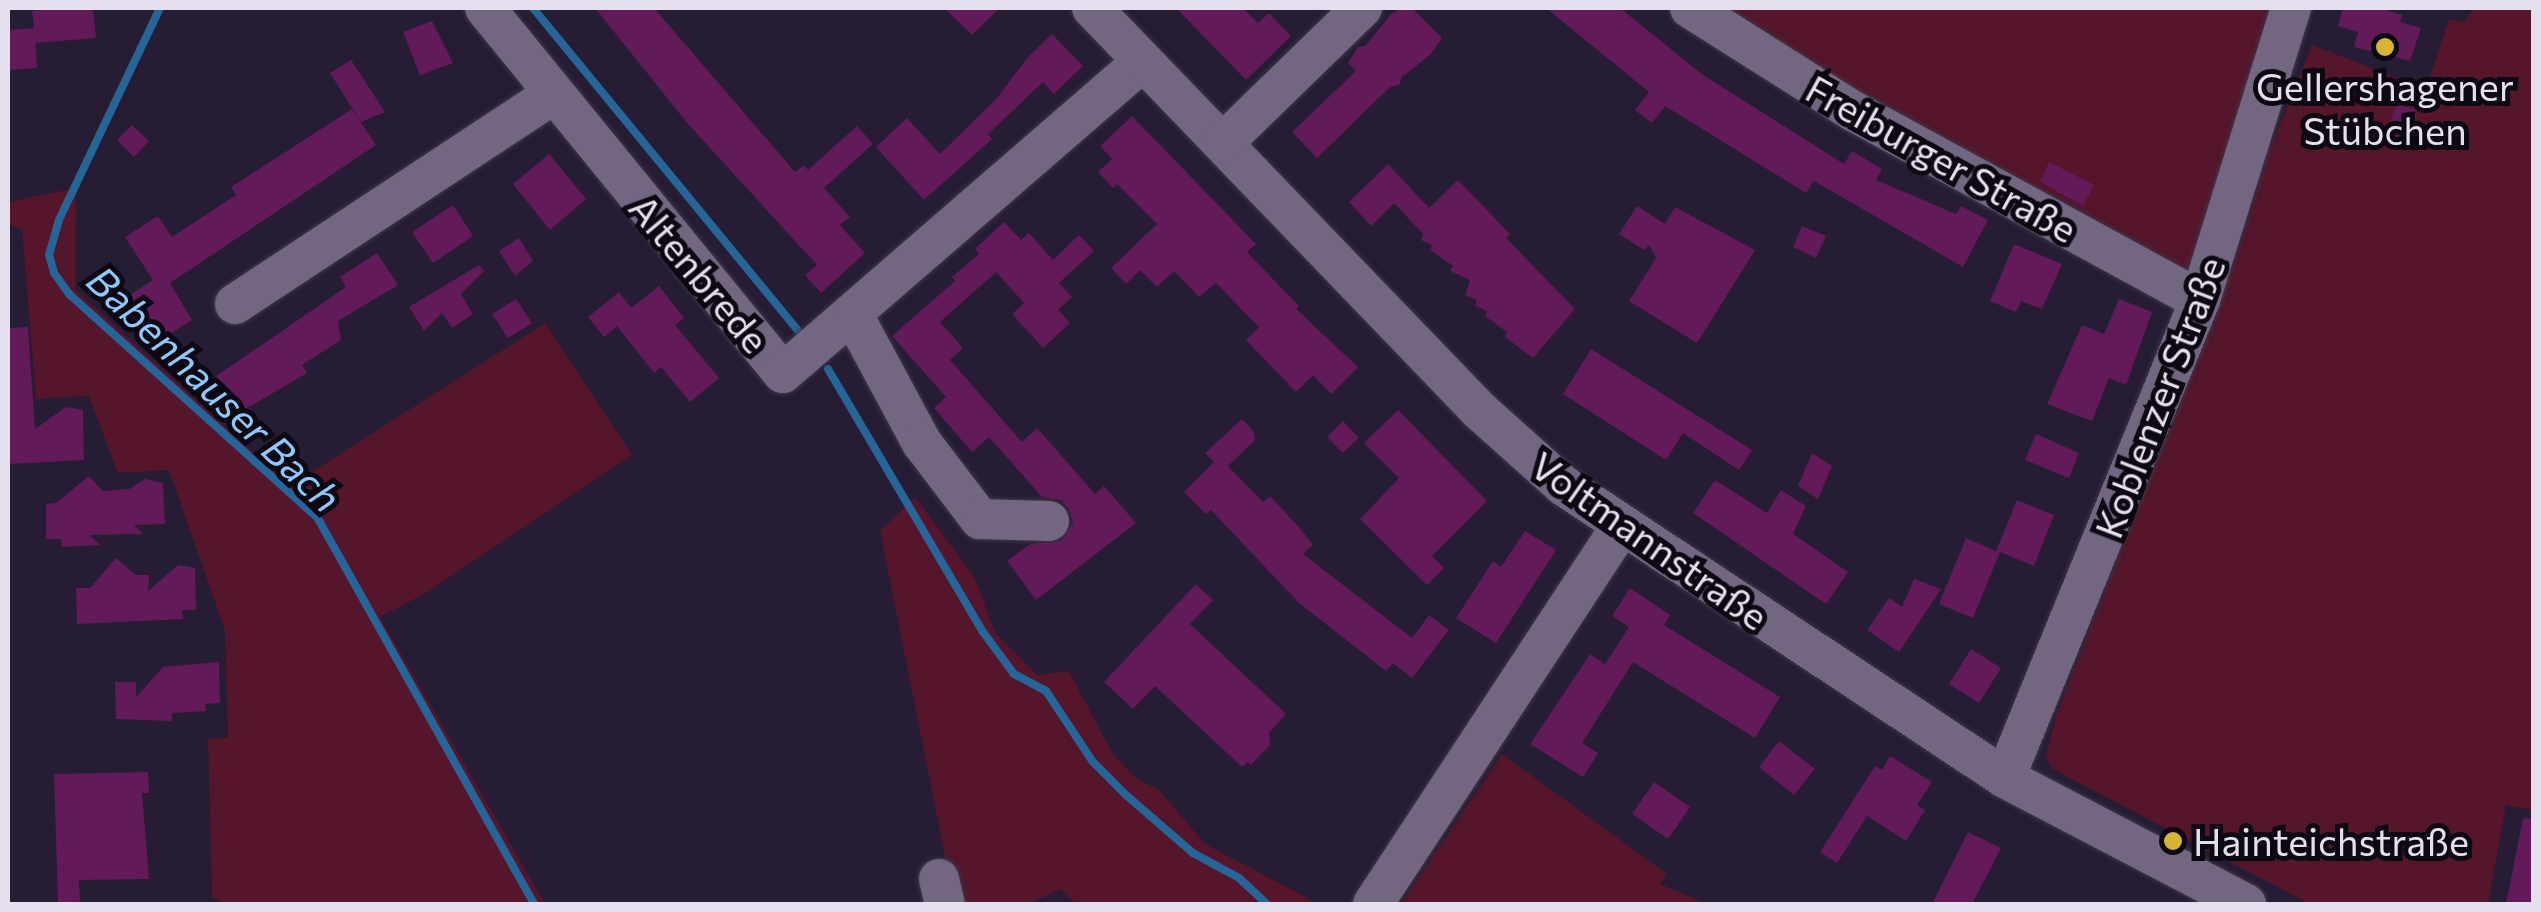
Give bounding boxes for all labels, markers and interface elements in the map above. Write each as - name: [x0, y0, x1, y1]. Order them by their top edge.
- marker: Gellershagener Stübchen: [2374, 36, 2396, 58]
- place label: Gellershagener Stübchen: [2256, 63, 2514, 152]
- street label: Freiburger Straße: [1799, 65, 2085, 251]
- street label: Altenbrede: [621, 185, 779, 361]
- street label: Koblenzer Straße: [2084, 250, 2234, 544]
- water label: Babenhauser Bach: [79, 255, 351, 521]
- street label: Voltmannstraße: [1523, 441, 1777, 639]
- place label: Hainteichstraße: [2193, 818, 2469, 864]
- marker: Hainteichstraße: [2162, 830, 2184, 852]

